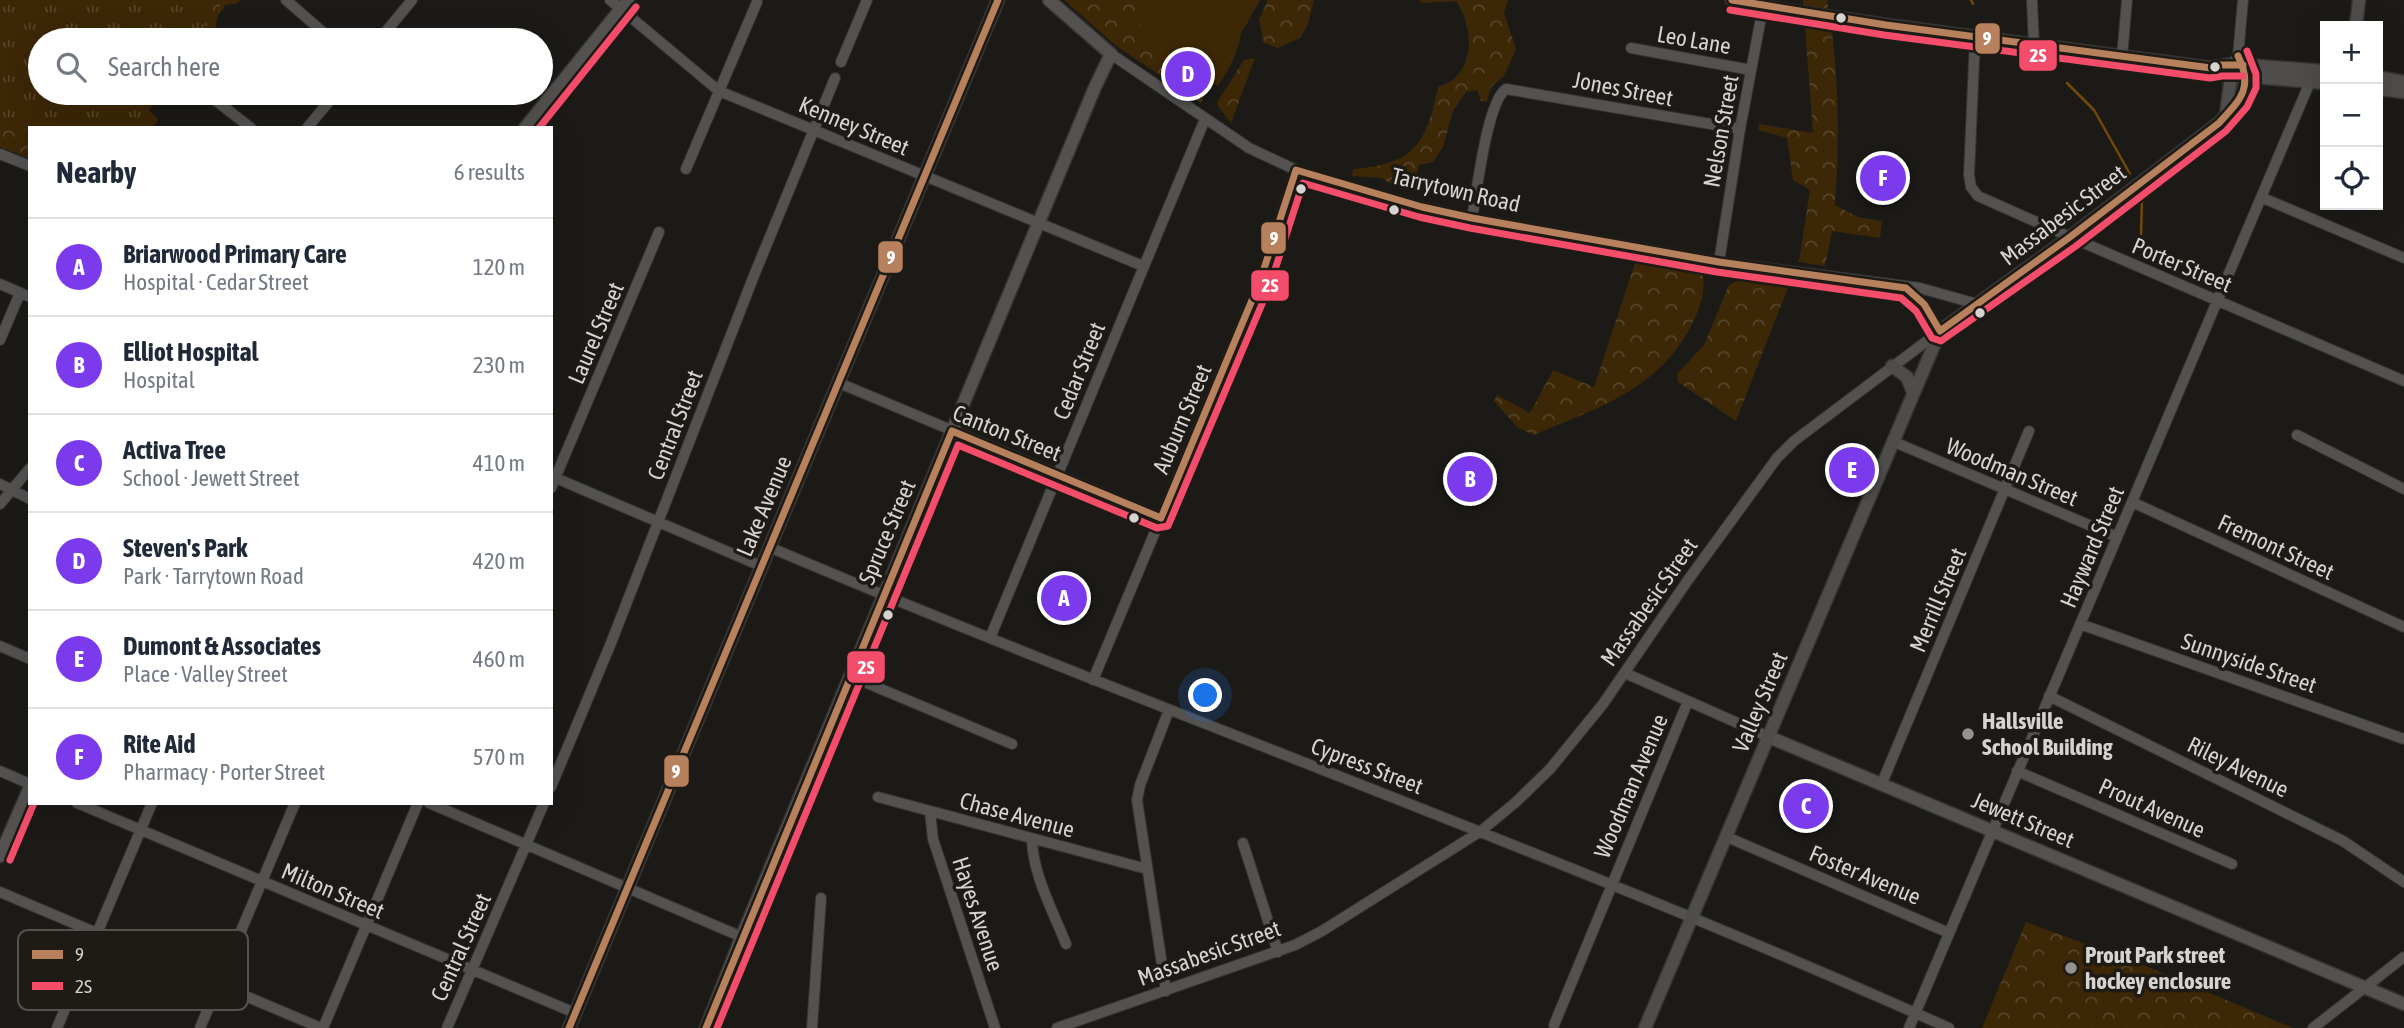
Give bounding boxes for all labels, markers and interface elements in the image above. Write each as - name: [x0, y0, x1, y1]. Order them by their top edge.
- unlabelled marker: [1834, 11, 1848, 25]
- street label: Leo Lane: [1655, 21, 1733, 59]
- map controls: [2320, 21, 2383, 210]
- button: +: [2320, 21, 2383, 84]
- line badge: 9: [1974, 22, 2001, 55]
- text: 9: [1983, 27, 1992, 49]
- search box: [28, 28, 553, 105]
- line badge: 2S: [2018, 39, 2058, 72]
- text: 2S: [2030, 44, 2046, 66]
- icon: search: [52, 48, 90, 86]
- pin: D: [1165, 48, 1211, 100]
- text: Search here: [108, 52, 220, 82]
- unlabelled marker: [2208, 60, 2222, 74]
- street label: Jones Street: [1571, 67, 1675, 111]
- street label: Nelson Street: [1698, 73, 1744, 189]
- button: −: [2320, 84, 2383, 147]
- street label: Kenney Street: [795, 91, 913, 161]
- button: locate: [2320, 147, 2383, 210]
- pin: F: [1860, 152, 1906, 204]
- text: Nearby: [56, 155, 136, 189]
- text: 6 results: [454, 159, 525, 185]
- street label: Massabesic Street: [1995, 160, 2131, 270]
- street label: Tarrytown Road: [1389, 163, 1523, 217]
- unlabelled marker: [1294, 182, 1308, 196]
- unlabelled marker: [1387, 203, 1401, 217]
- line badge: 9: [1260, 221, 1287, 255]
- text: 9: [1270, 227, 1279, 249]
- street label: Porter Street: [2128, 232, 2236, 298]
- text: Briarwood Primary Care: [123, 239, 347, 269]
- line badge: 9: [877, 240, 904, 274]
- text: 9: [887, 246, 896, 268]
- text: A: [73, 254, 85, 280]
- text: 120 m: [473, 254, 525, 280]
- text: Hospital · Cedar Street: [123, 269, 309, 295]
- line badge: 2S: [1250, 269, 1290, 302]
- text: 2S: [1262, 274, 1278, 296]
- street label: Laurel Street: [563, 278, 629, 388]
- unlabelled marker: [1973, 306, 1987, 320]
- street label: Cedar Street: [1048, 319, 1110, 423]
- text: Elliot Hospital: [123, 337, 258, 367]
- text: B: [74, 352, 84, 378]
- text: 230 m: [473, 352, 525, 378]
- street label: Auburn Street: [1147, 361, 1217, 477]
- text: Hospital: [123, 367, 195, 393]
- street label: Central Street: [642, 367, 708, 483]
- street label: Canton Street: [949, 400, 1065, 466]
- street label: Woodman Street: [1942, 433, 2082, 511]
- text: Activa Tree: [123, 435, 226, 465]
- pin: E: [1829, 444, 1875, 496]
- text: C: [74, 450, 84, 476]
- text: 410 m: [473, 450, 525, 476]
- street label: Lake Avenue: [731, 452, 797, 560]
- pin: B: [1447, 453, 1493, 505]
- text: School · Jewett Street: [123, 465, 300, 491]
- street label: Spruce Street: [853, 476, 921, 588]
- street label: Hayward Street: [2055, 483, 2129, 611]
- street label: Fremont Street: [2214, 509, 2338, 585]
- unlabelled marker: [1127, 511, 1141, 525]
- text: Steven's Park: [123, 533, 247, 563]
- street label: Massabesic Street: [1595, 533, 1703, 671]
- street label: Merrill Street: [1904, 544, 1972, 656]
- text: D: [73, 548, 85, 574]
- text: 420 m: [473, 548, 525, 574]
- text: Park · Tarrytown Road: [123, 563, 304, 589]
- pin: A: [1041, 572, 1087, 624]
- unlabelled marker: [881, 608, 895, 622]
- street label: Sunnyside Street: [2178, 628, 2320, 698]
- text: Dumont & Associates: [123, 631, 321, 661]
- text: E: [74, 646, 84, 672]
- text: 460 m: [473, 646, 525, 672]
- street label: Valley Street: [1727, 648, 1793, 756]
- line badge: 2S: [846, 650, 886, 684]
- text: 2S: [858, 656, 874, 678]
- text: Place · Valley Street: [123, 661, 288, 687]
- your location: [1188, 678, 1222, 712]
- place label: Hallsville School Building: [1982, 708, 2113, 760]
- street label: Woodman Avenue: [1589, 710, 1673, 862]
- marker: Hallsville School Building: [1960, 726, 1976, 742]
- text: Rite Aid: [123, 729, 196, 759]
- street label: Riley Avenue: [2183, 731, 2293, 803]
- street label: Cypress Street: [1307, 733, 1427, 799]
- text: F: [74, 744, 84, 770]
- text: 570 m: [473, 744, 525, 770]
- line badge: 9: [663, 754, 690, 788]
- text: Pharmacy · Porter Street: [123, 759, 325, 785]
- text: 9: [672, 760, 681, 782]
- street label: Prout Avenue: [2095, 773, 2209, 843]
- pin: C: [1783, 780, 1829, 832]
- street label: Chase Avenue: [957, 787, 1077, 843]
- street label: Jewett Street: [1968, 787, 2078, 853]
- street label: Foster Avenue: [1806, 840, 1924, 910]
- street label: Hayes Avenue: [947, 854, 1009, 974]
- street label: Milton Street: [278, 858, 388, 924]
- street label: Central Street: [426, 889, 496, 1005]
- street label: Massabesic Street: [1134, 915, 1284, 991]
- legend: [18, 930, 248, 1010]
- place label: Prout Park street hockey enclosure: [2085, 942, 2231, 994]
- text: 9: [75, 943, 84, 965]
- marker: Prout Park street hockey enclosure: [2063, 960, 2079, 976]
- text: 2S: [75, 975, 92, 997]

